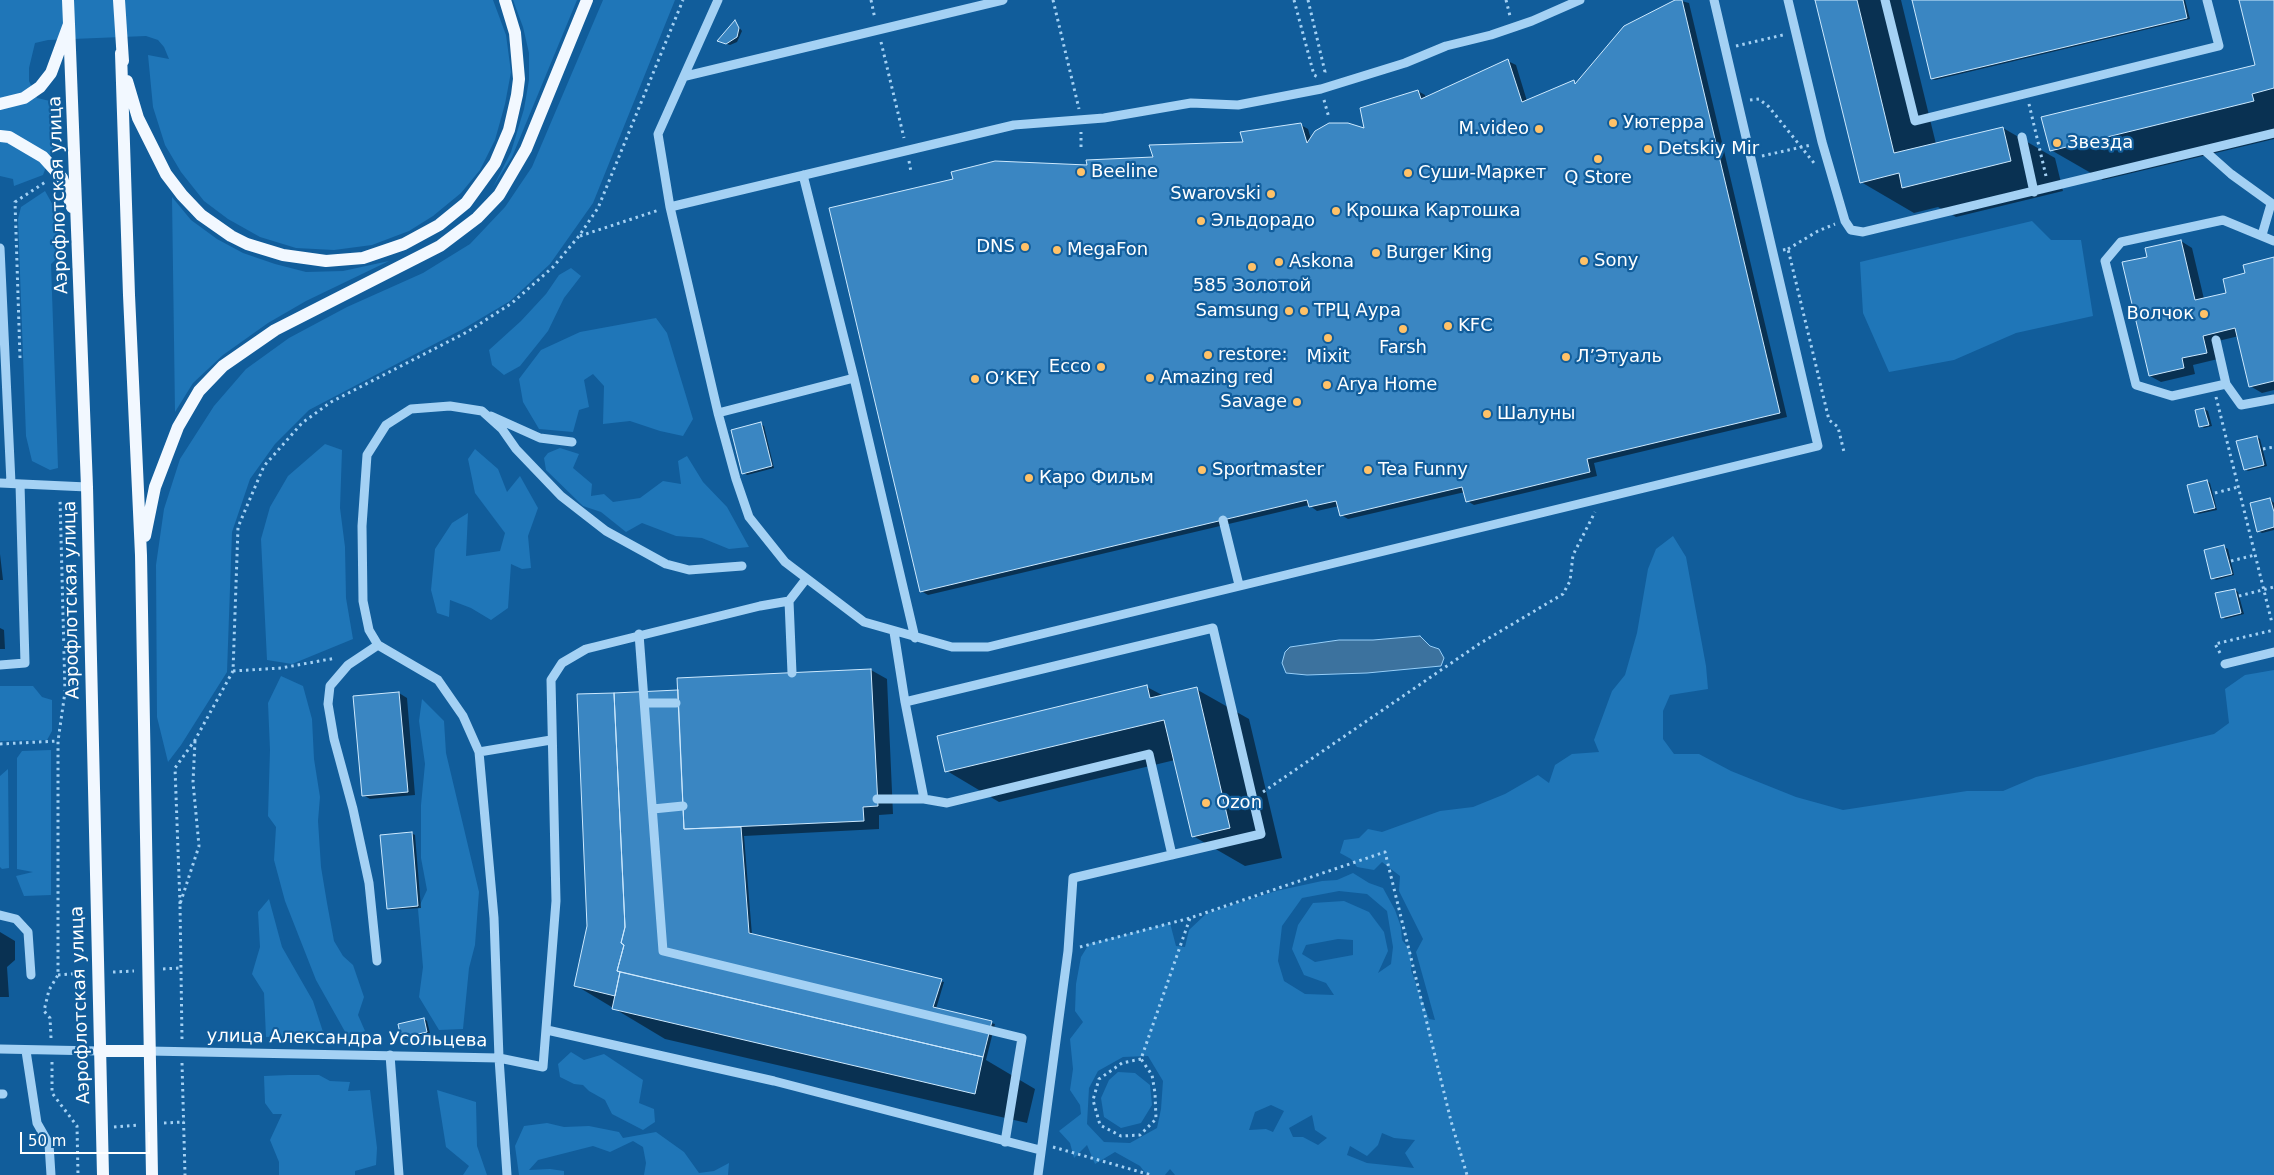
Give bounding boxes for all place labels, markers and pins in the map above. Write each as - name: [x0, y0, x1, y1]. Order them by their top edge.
- place label: Уютерра: [1623, 112, 1705, 134]
- marker: Уютерра: [1607, 117, 1619, 129]
- place label: M.video: [1459, 118, 1529, 140]
- marker: M.video: [1533, 123, 1545, 135]
- place label: Звезда: [2067, 132, 2133, 154]
- marker: Звезда: [2051, 137, 2063, 149]
- place label: Detskiy Mir: [1658, 138, 1759, 160]
- marker: Detskiy Mir: [1642, 143, 1654, 155]
- marker: Q Store: [1592, 153, 1604, 165]
- place label: Beeline: [1091, 161, 1158, 183]
- place label: Суши-Маркет: [1418, 162, 1546, 184]
- marker: Beeline: [1075, 166, 1087, 178]
- marker: Суши-Маркет: [1402, 167, 1414, 179]
- place label: Q Store: [1564, 167, 1632, 189]
- place label: Swarovski: [1170, 183, 1261, 205]
- marker: Swarovski: [1265, 188, 1277, 200]
- place label: Крошка Картошка: [1346, 200, 1520, 222]
- marker: Крошка Картошка: [1330, 205, 1342, 217]
- place label: Эльдорадо: [1211, 210, 1315, 232]
- marker: Эльдорадо: [1195, 215, 1207, 227]
- place label: DNS: [976, 236, 1015, 258]
- place label: MegaFon: [1067, 239, 1148, 261]
- marker: DNS: [1019, 241, 1031, 253]
- place label: Burger King: [1386, 242, 1492, 264]
- marker: MegaFon: [1051, 244, 1063, 256]
- marker: Burger King: [1370, 247, 1382, 259]
- place label: Sony: [1594, 250, 1638, 272]
- place label: Askona: [1289, 251, 1354, 273]
- marker: Sony: [1578, 255, 1590, 267]
- marker: Askona: [1273, 256, 1285, 268]
- marker: 585 Золотой: [1246, 261, 1258, 273]
- place label: 585 Золотой: [1193, 275, 1311, 297]
- place label: Samsung: [1195, 300, 1279, 322]
- place label: ТРЦ Аура: [1314, 300, 1401, 322]
- place label: Волчок: [2127, 303, 2194, 325]
- marker: Samsung: [1283, 305, 1295, 317]
- marker: ТРЦ Аура: [1298, 305, 1310, 317]
- marker: Волчок: [2198, 308, 2210, 320]
- place label: KFC: [1458, 315, 1493, 337]
- marker: KFC: [1442, 320, 1454, 332]
- marker: Farsh: [1397, 323, 1409, 335]
- marker: Mixit: [1322, 332, 1334, 344]
- place label: Farsh: [1379, 337, 1427, 359]
- place label: restore:: [1218, 344, 1288, 366]
- place label: Mixit: [1306, 346, 1350, 368]
- place label: Л’Этуаль: [1576, 346, 1662, 368]
- marker: restore:: [1202, 349, 1214, 361]
- marker: Л’Этуаль: [1560, 351, 1572, 363]
- place label: Ecco: [1049, 356, 1091, 378]
- marker: Ecco: [1095, 361, 1107, 373]
- place label: Amazing red: [1160, 367, 1273, 389]
- place label: O’KEY: [985, 368, 1039, 390]
- marker: Amazing red: [1144, 372, 1156, 384]
- marker: O’KEY: [969, 373, 981, 385]
- place label: Arya Home: [1337, 374, 1437, 396]
- marker: Arya Home: [1321, 379, 1333, 391]
- place label: Savage: [1220, 391, 1287, 413]
- marker: Savage: [1291, 396, 1303, 408]
- place label: Шалуны: [1497, 403, 1575, 425]
- marker: Шалуны: [1481, 408, 1493, 420]
- place label: Sportmaster: [1212, 459, 1324, 481]
- place label: Tea Funny: [1378, 459, 1468, 481]
- marker: Sportmaster: [1196, 464, 1208, 476]
- marker: Tea Funny: [1362, 464, 1374, 476]
- place label: Каро Фильм: [1039, 467, 1154, 489]
- marker: Каро Фильм: [1023, 472, 1035, 484]
- place label: Ozon: [1216, 792, 1262, 814]
- marker: Ozon: [1200, 797, 1212, 809]

